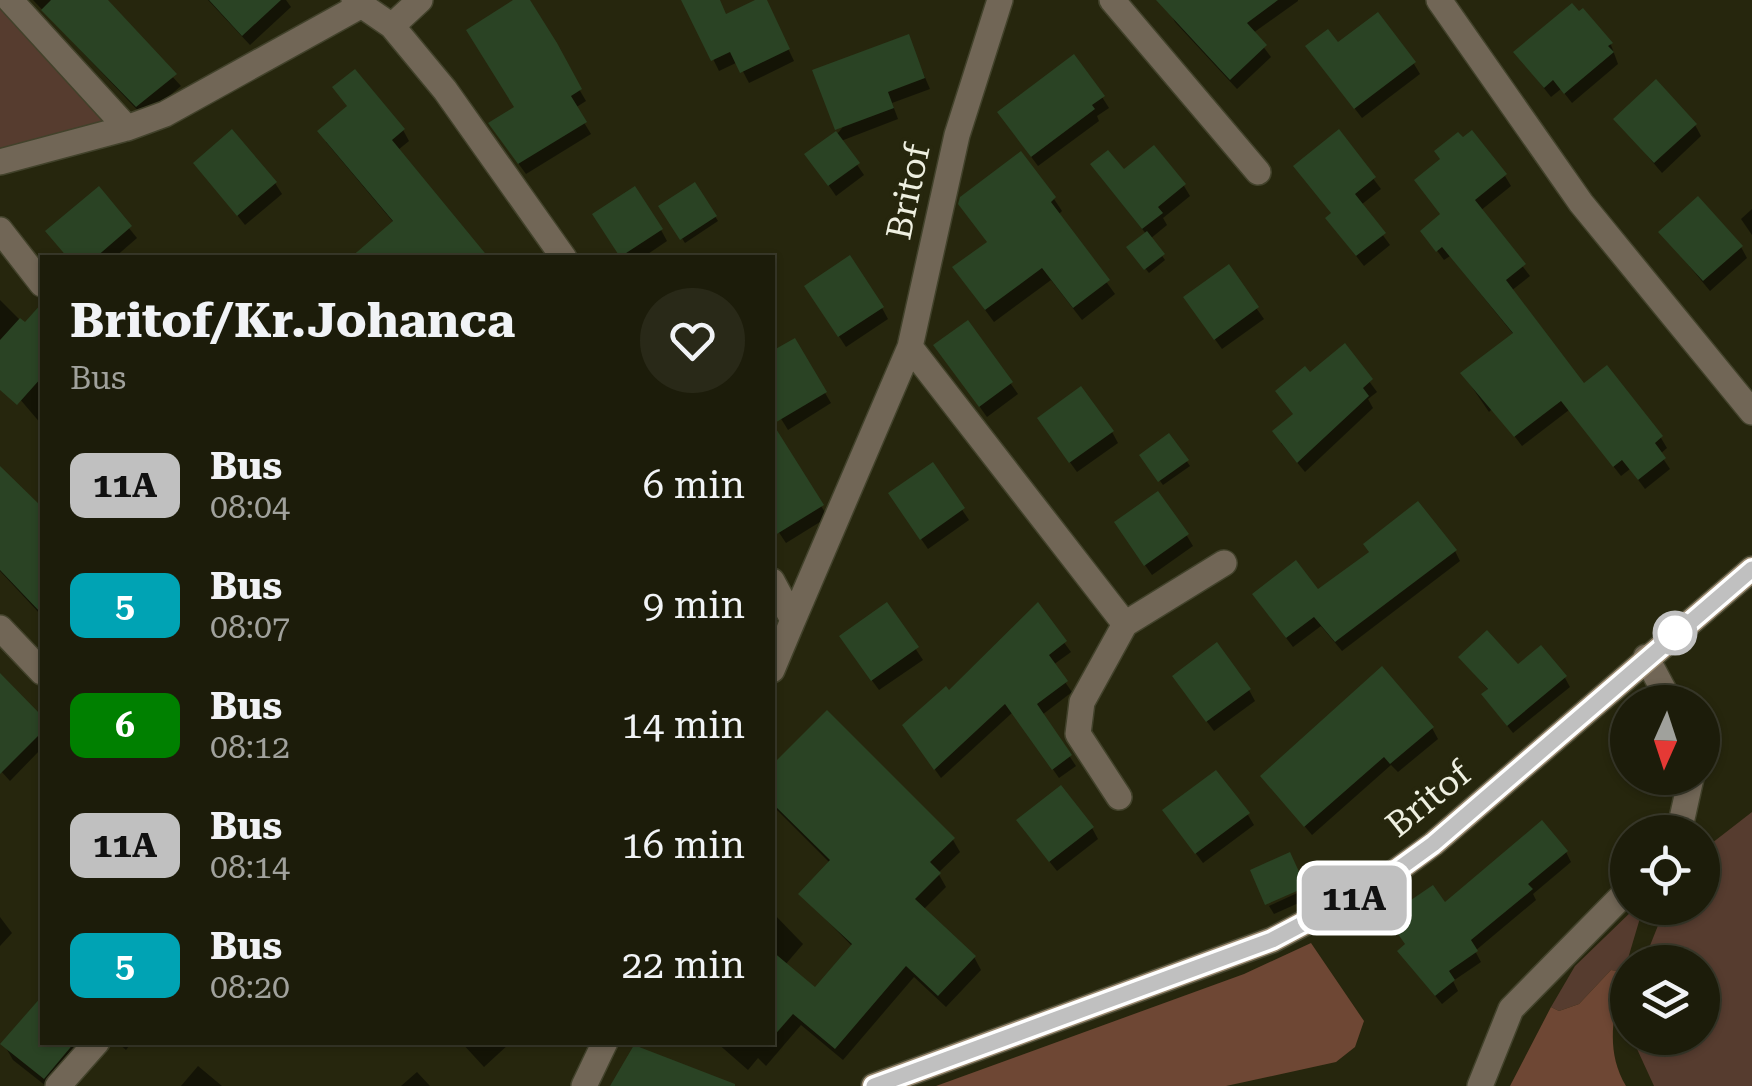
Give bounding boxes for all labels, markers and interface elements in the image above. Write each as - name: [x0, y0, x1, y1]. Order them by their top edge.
- street label: Britof: [878, 139, 939, 243]
- button: heart: [640, 288, 745, 393]
- text: Britof/Kr.Johanca: [70, 293, 515, 349]
- text: Bus: [70, 359, 126, 397]
- text: Bus: [210, 444, 282, 488]
- text: 6 min: [643, 463, 745, 507]
- text: 11A: [93, 465, 157, 506]
- text: 08:04: [210, 488, 290, 526]
- text: Bus: [210, 564, 282, 608]
- text: 9 min: [643, 583, 745, 627]
- text: 5: [115, 585, 135, 626]
- text: 08:07: [210, 608, 290, 646]
- unlabelled marker: [1654, 612, 1696, 654]
- text: Bus: [210, 684, 282, 728]
- north arrow: [1610, 685, 1720, 795]
- map controls: [1610, 685, 1720, 1055]
- text: 14 min: [622, 703, 745, 747]
- text: 6: [115, 705, 135, 746]
- text: 08:12: [210, 728, 290, 766]
- street label: Britof: [1378, 752, 1480, 846]
- text: Bus: [210, 804, 282, 848]
- button: locate: [1610, 815, 1720, 925]
- text: 16 min: [622, 823, 745, 867]
- text: 11A: [93, 825, 157, 866]
- text: 08:14: [210, 848, 290, 886]
- line badge: 11A: [1296, 866, 1412, 930]
- text: 11A: [1322, 878, 1386, 919]
- text: Bus: [210, 924, 282, 968]
- text: 22 min: [622, 943, 745, 987]
- text: 5: [115, 945, 135, 986]
- button: layers: [1610, 945, 1720, 1055]
- text: 08:20: [210, 968, 290, 1006]

